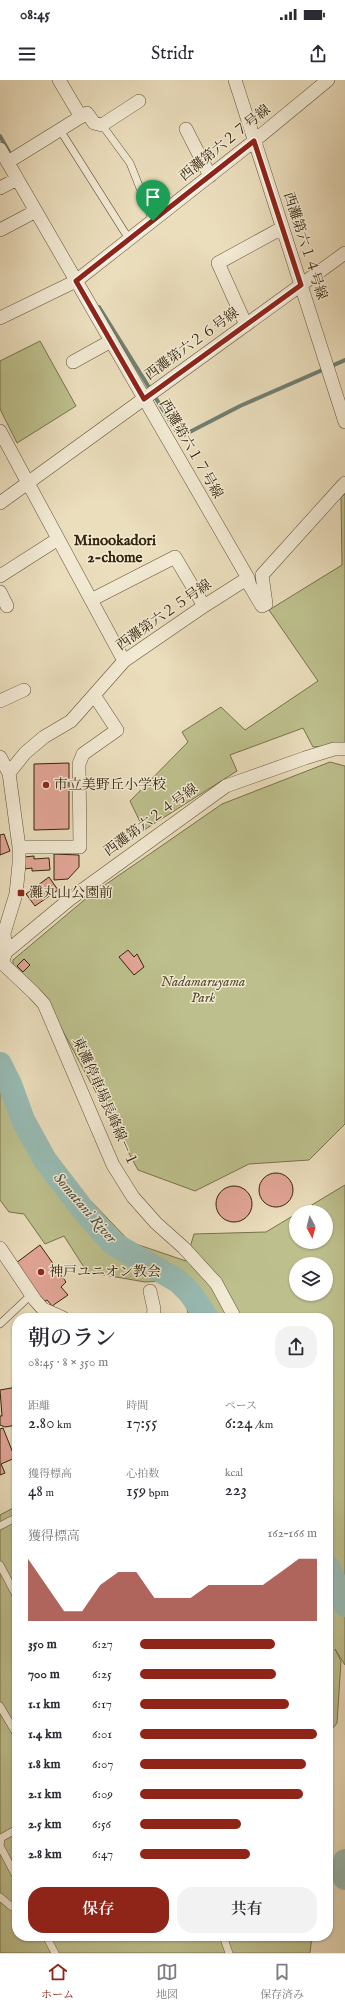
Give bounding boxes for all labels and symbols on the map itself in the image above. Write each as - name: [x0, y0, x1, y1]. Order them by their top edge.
- street label: 西灘第六２７号線: [176, 101, 274, 185]
- pin: [136, 180, 170, 221]
- street label: 西灘第六１４号線: [279, 190, 331, 302]
- street label: 西灘第六２６号線: [141, 304, 243, 384]
- street label: 西灘第六１７号線: [155, 396, 227, 502]
- district label: Minookadori 2-chome: [74, 531, 156, 567]
- street label: 西灘第六２５号線: [113, 576, 215, 654]
- place label: 市立美野丘小学校: [54, 776, 166, 794]
- marker: 市立美野丘小学校: [41, 780, 51, 790]
- street label: 西灘第六２４号線: [100, 780, 202, 860]
- place label: 灘丸山公園前: [29, 884, 113, 902]
- marker: 灘丸山公園前: [16, 888, 26, 898]
- park label: Nadamaruyama Park: [161, 973, 245, 1007]
- street label: 東灘停車場長峰線－１: [68, 1034, 142, 1170]
- water label: Somatani River: [49, 1169, 121, 1248]
- north arrow: [289, 1205, 333, 1249]
- place label: 神戸ユニオン教会: [49, 1263, 161, 1281]
- marker: 神戸ユニオン教会: [36, 1267, 46, 1277]

